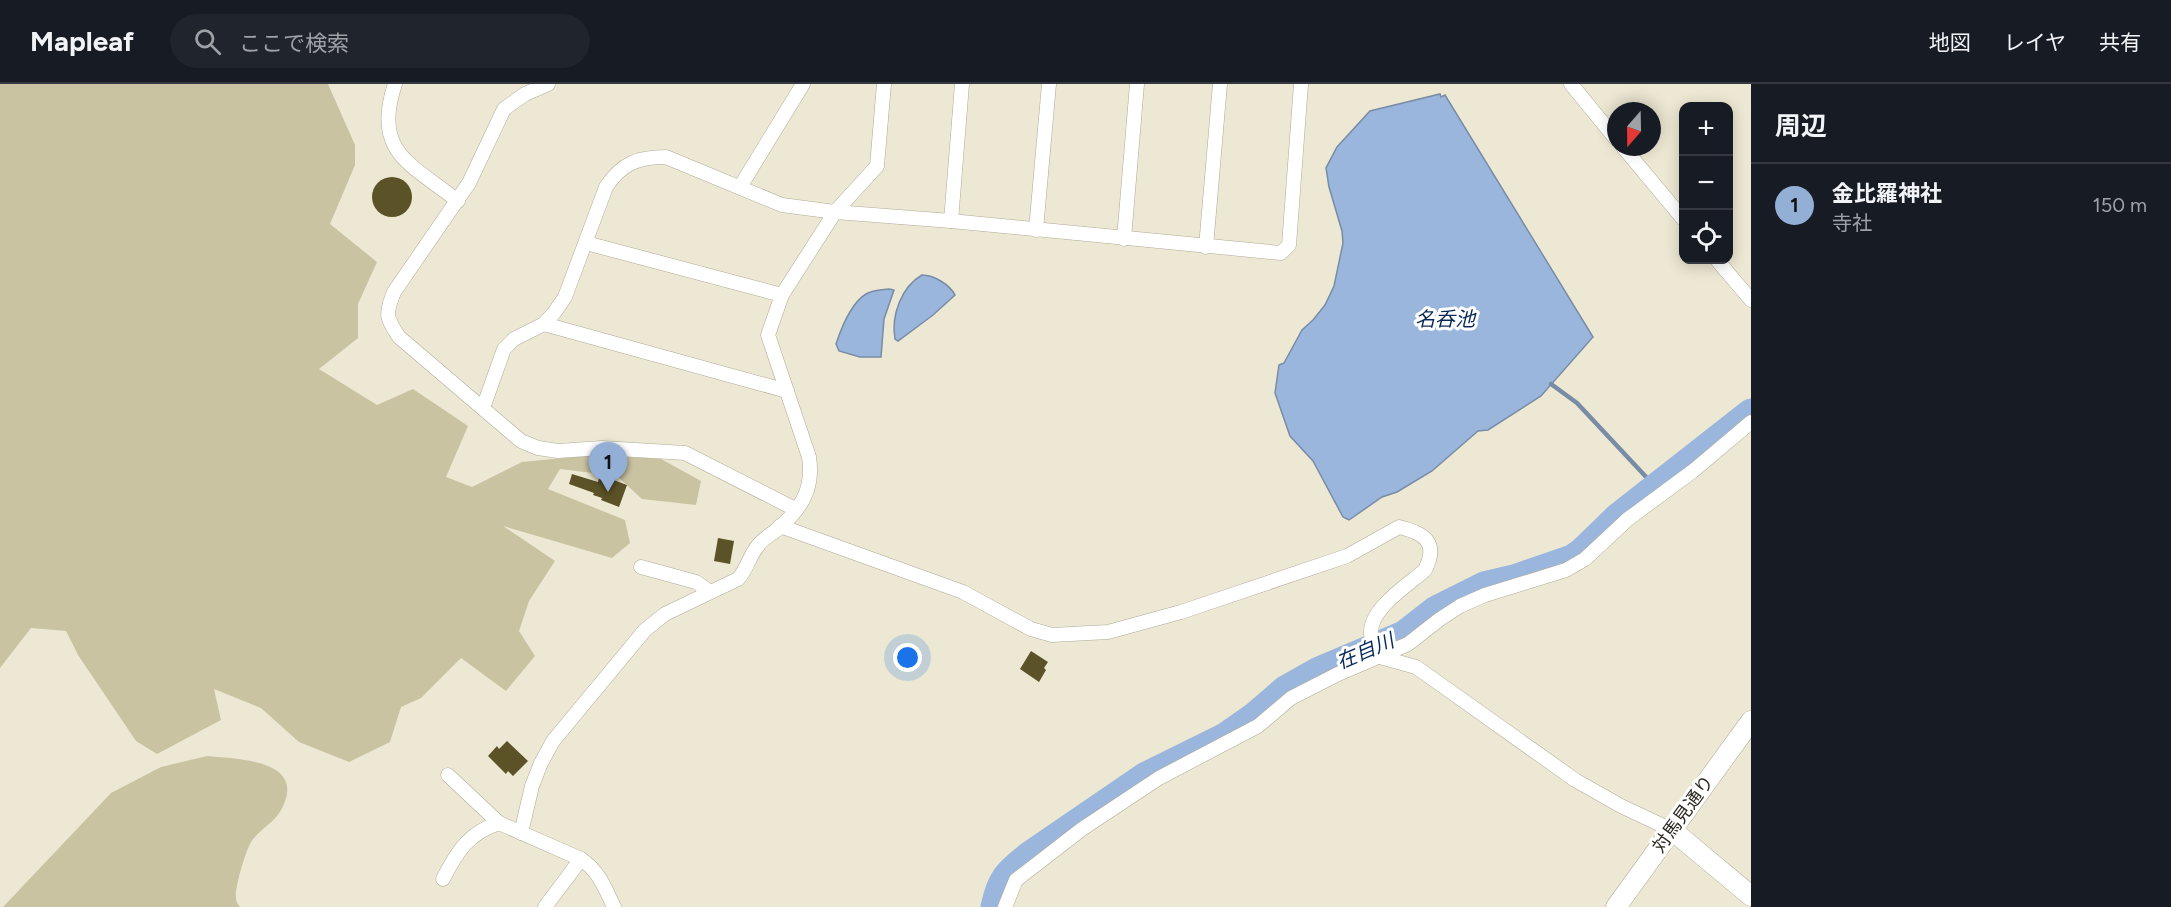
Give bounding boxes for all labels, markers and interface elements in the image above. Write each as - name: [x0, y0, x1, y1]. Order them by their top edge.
- search box: [170, 14, 590, 68]
- text: Mapleaf: [30, 24, 134, 58]
- icon: search: [191, 25, 224, 58]
- text: ここで検索: [239, 30, 349, 57]
- text: 地図: [1929, 30, 1971, 55]
- text: レイヤ: [2004, 30, 2066, 55]
- text: 共有: [2099, 30, 2141, 55]
- north arrow: [1607, 102, 1661, 156]
- map controls: [1679, 102, 1733, 264]
- button: +: [1679, 102, 1733, 156]
- text: 周辺: [1775, 110, 1827, 142]
- button: −: [1679, 156, 1733, 210]
- text: 金比羅神社: [1832, 180, 1942, 207]
- text: 1: [1790, 193, 1799, 217]
- text: 150 m: [2092, 193, 2147, 217]
- button: locate: [1679, 210, 1733, 264]
- text: 寺社: [1832, 211, 1872, 235]
- water label: 名呑池: [1415, 307, 1477, 331]
- pin: 1: [588, 442, 628, 492]
- water label: 在自川: [1333, 627, 1399, 674]
- your location: [893, 643, 922, 672]
- street label: 対馬見通り: [1648, 771, 1718, 857]

